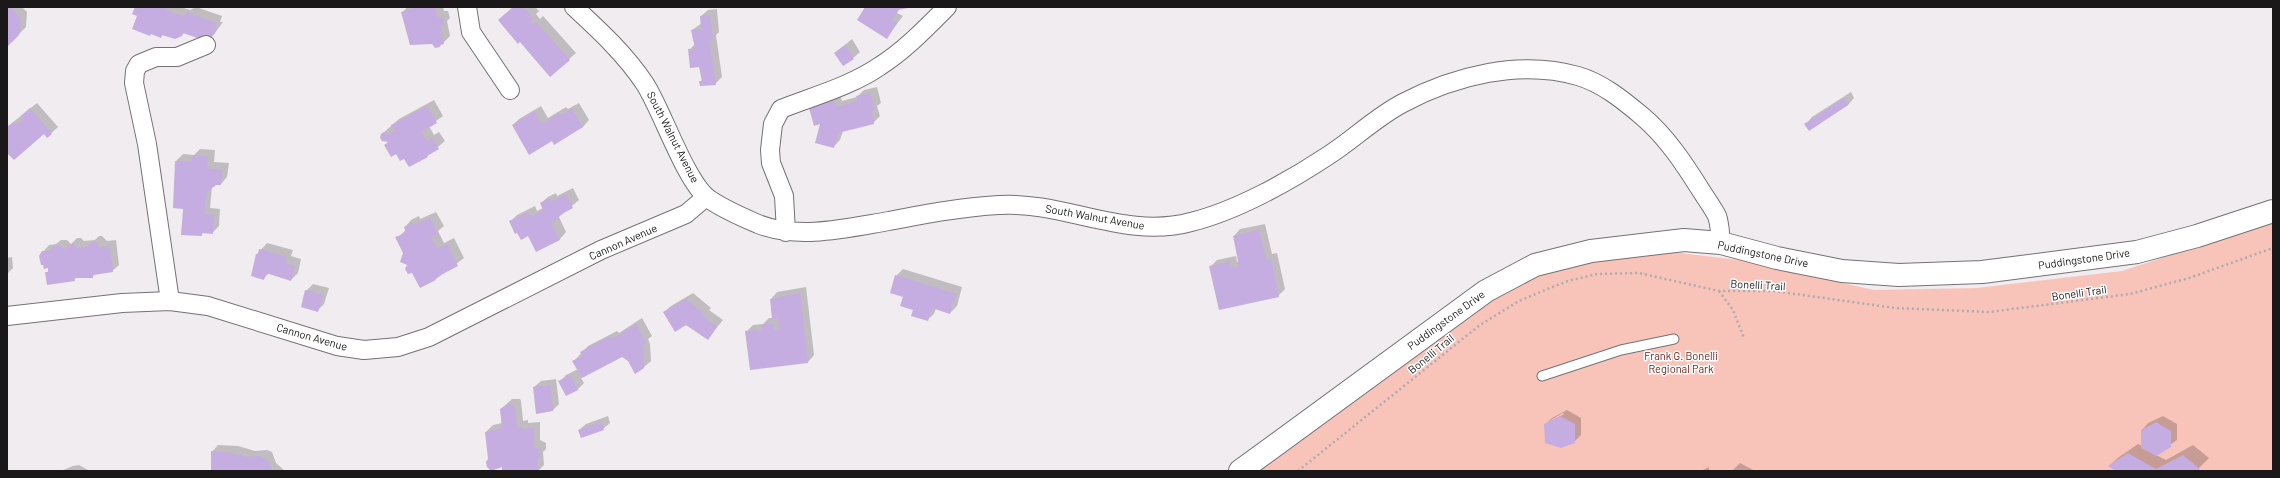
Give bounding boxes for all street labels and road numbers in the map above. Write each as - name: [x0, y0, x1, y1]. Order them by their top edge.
- street label: South Walnut Avenue: [645, 89, 702, 185]
- street label: South Walnut Avenue: [1044, 201, 1146, 232]
- street label: Cannon Avenue: [587, 221, 659, 262]
- street label: Puddingstone Drive: [1717, 238, 1810, 270]
- street label: Puddingstone Drive: [2037, 246, 2131, 271]
- street label: Bonelli Trail: [1730, 277, 1786, 292]
- street label: Bonelli Trail: [2051, 282, 2107, 303]
- street label: Puddingstone Drive: [1404, 287, 1487, 352]
- street label: Cannon Avenue: [275, 320, 349, 353]
- street label: Bonelli Trail: [1405, 331, 1456, 376]

